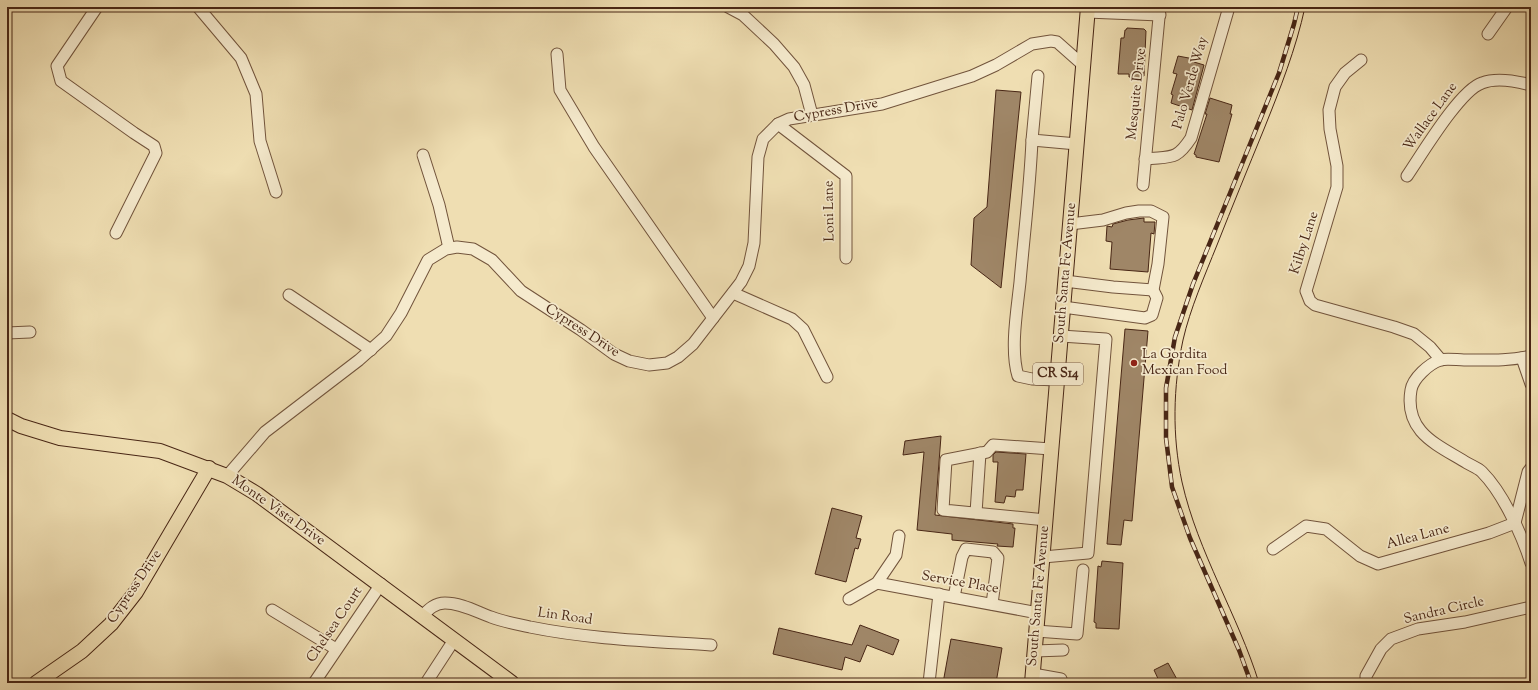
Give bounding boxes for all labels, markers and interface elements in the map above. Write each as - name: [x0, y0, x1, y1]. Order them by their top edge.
- street label: Palo Verde Way: [1168, 34, 1214, 132]
- street label: Mesquite Drive: [1122, 47, 1152, 141]
- street label: Wallace Lane: [1399, 79, 1463, 155]
- street label: Cypress Drive: [792, 94, 880, 128]
- street label: Loni Lane: [819, 180, 841, 242]
- street label: South Santa Fe Avenue: [1050, 202, 1082, 344]
- street label: Kilby Lane: [1285, 209, 1325, 277]
- street label: Cypress Drive: [541, 299, 623, 363]
- place label: La Gordita Mexican Food: [1142, 345, 1228, 381]
- marker: La Gordita Mexican Food: [1129, 358, 1139, 368]
- road number: CR S14: [1033, 363, 1083, 385]
- street label: Monte Vista Drive: [227, 471, 329, 551]
- street label: Allea Lane: [1384, 519, 1452, 555]
- street label: South Santa Fe Avenue: [1023, 525, 1055, 667]
- street label: Cypress Drive: [103, 546, 167, 628]
- street label: Service Place: [920, 566, 1000, 600]
- street label: Chelsea Court: [302, 583, 368, 667]
- street label: Sandra Circle: [1402, 592, 1486, 630]
- street label: Lin Road: [536, 603, 594, 631]

